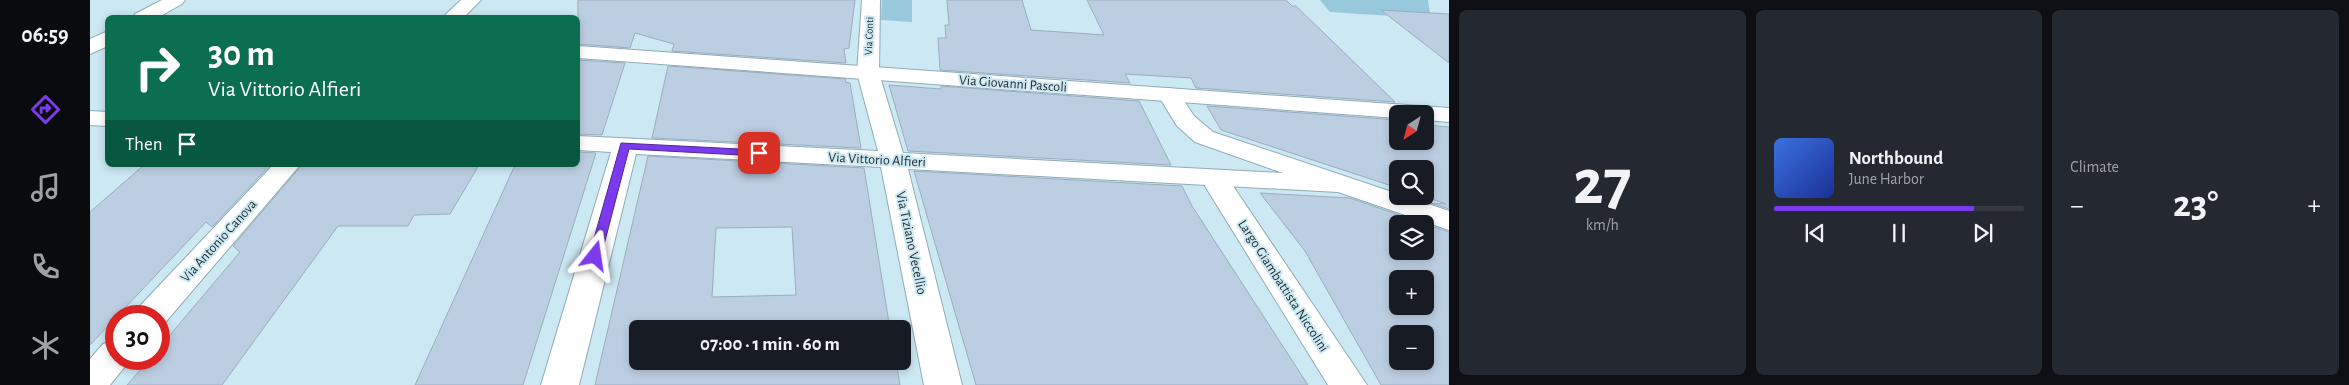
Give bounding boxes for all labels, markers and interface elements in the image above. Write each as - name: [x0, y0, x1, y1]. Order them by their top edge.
- street label: Via Conti: [863, 17, 875, 55]
- text: 06:59: [21, 24, 69, 46]
- icon: right: [125, 35, 190, 100]
- text: 30 m: [208, 37, 275, 72]
- street label: Via Giovanni Pascoli: [959, 73, 1067, 95]
- text: Via Vittorio Alfieri: [208, 78, 361, 100]
- icon: directions: [28, 92, 63, 127]
- north arrow: [1389, 105, 1434, 150]
- map controls: [1389, 105, 1434, 370]
- icon: arrive: [173, 130, 201, 158]
- pin: [738, 132, 780, 174]
- text: Then: [125, 135, 163, 154]
- icon: arrive: [745, 139, 773, 167]
- text: Northbound: [1849, 149, 1943, 168]
- street label: Via Vittorio Alfieri: [828, 150, 926, 170]
- text: 27: [1573, 151, 1632, 216]
- text: Climate: [2070, 159, 2119, 175]
- button: search: [1389, 160, 1434, 205]
- icon: music: [28, 170, 63, 205]
- text: June Harbor: [1849, 171, 1924, 187]
- text: 23°: [2173, 186, 2218, 224]
- street label: Via Tiziano Vecellio: [893, 190, 929, 296]
- text: −: [2070, 192, 2084, 220]
- text: +: [2308, 192, 2321, 220]
- street label: Via Antonio Canova: [178, 197, 260, 285]
- button: layers: [1389, 215, 1434, 260]
- street label: Largo Giambattista Niccolini: [1235, 217, 1331, 355]
- text: km/h: [1586, 217, 1619, 233]
- icon: previous: [1801, 219, 1829, 247]
- icon: pause: [1885, 219, 1913, 247]
- icon: next: [1969, 219, 1997, 247]
- position arrow: [568, 229, 620, 281]
- icon: phone: [28, 249, 63, 284]
- button: +: [1389, 270, 1434, 315]
- speed limit sign: 30: [105, 305, 170, 370]
- button: −: [1389, 325, 1434, 370]
- icon: climate: [28, 328, 63, 363]
- text: 07:00 · 1 min · 60 m: [700, 335, 840, 354]

